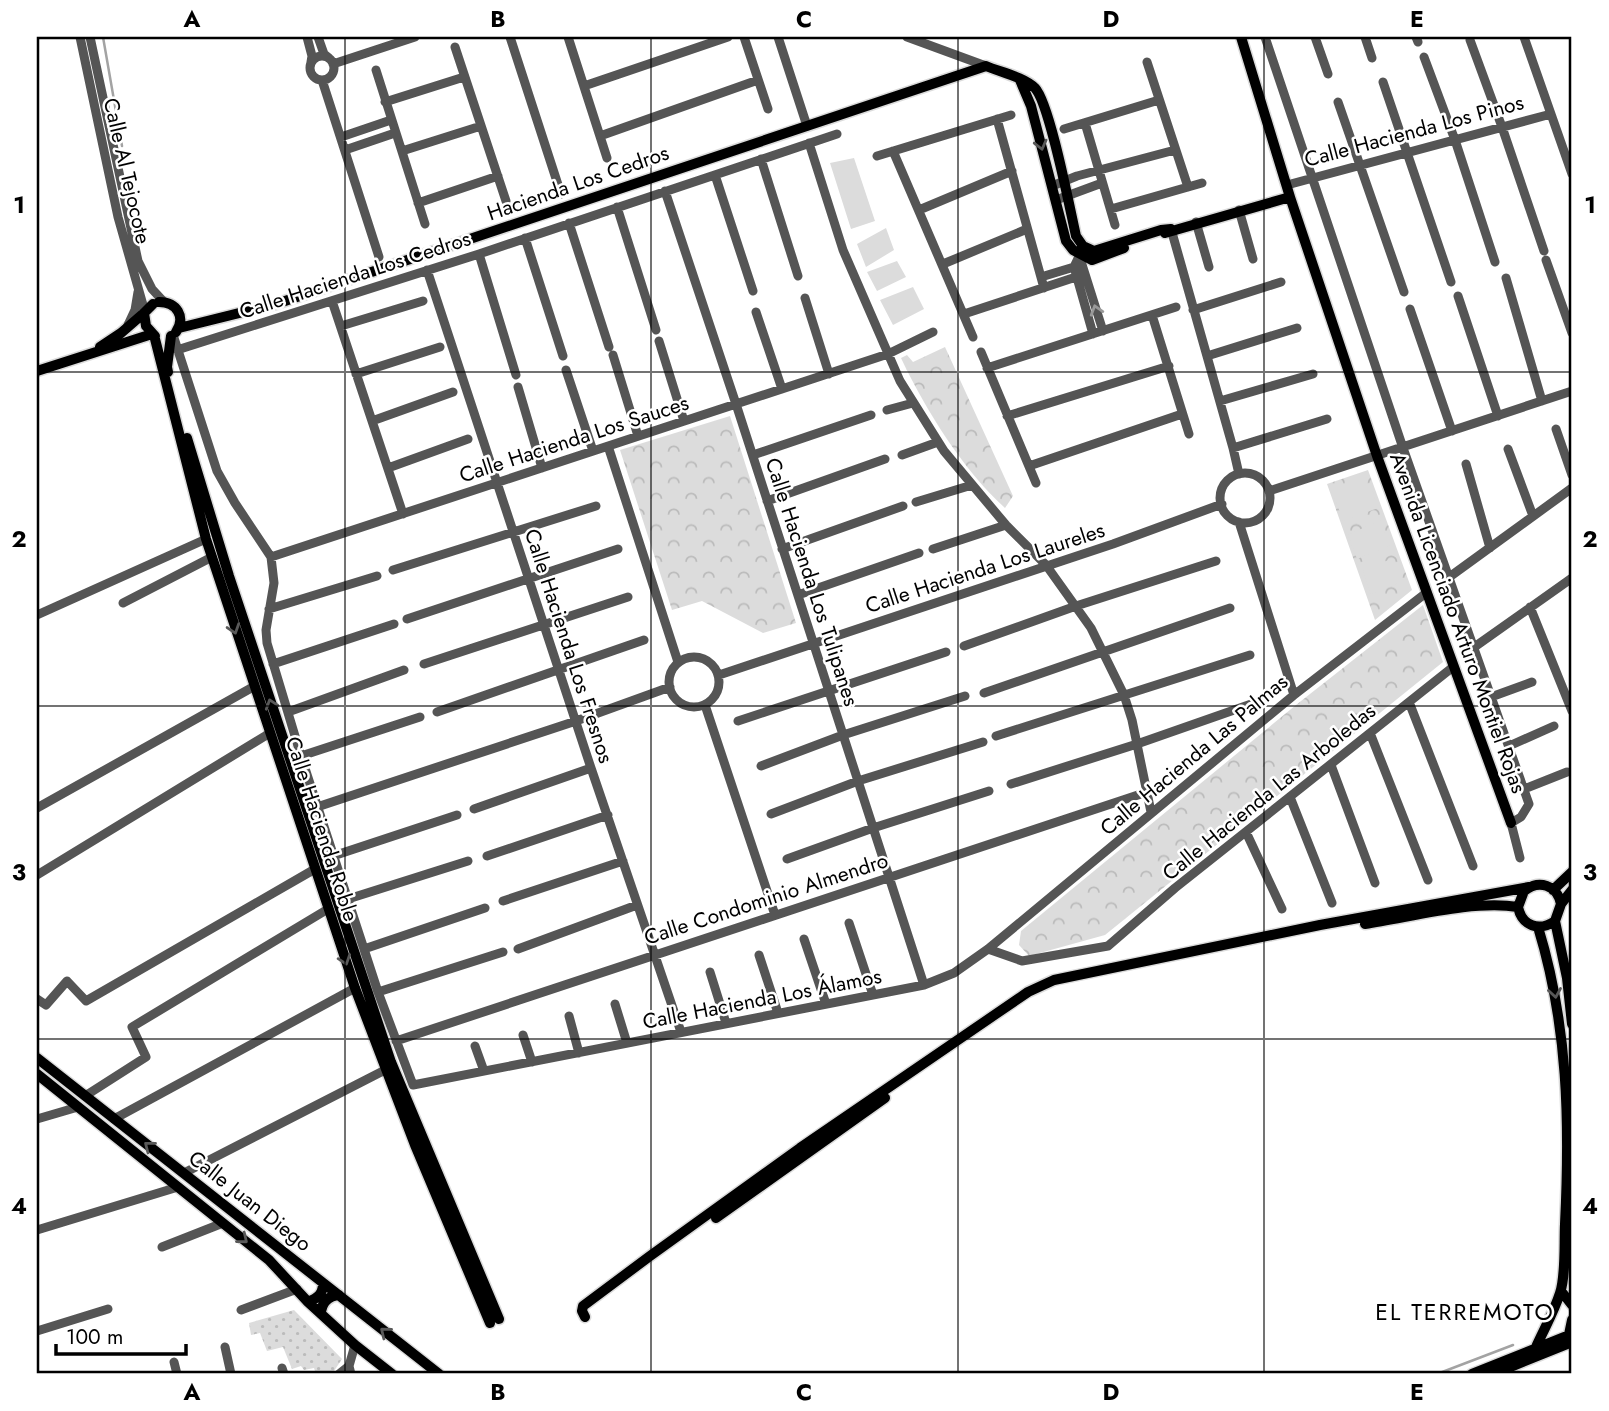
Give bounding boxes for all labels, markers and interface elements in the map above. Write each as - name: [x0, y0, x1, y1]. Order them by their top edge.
- text: A: [183, 2, 201, 36]
- text: B: [490, 2, 506, 36]
- text: C: [796, 2, 812, 36]
- text: D: [1103, 2, 1120, 36]
- text: E: [1410, 2, 1424, 36]
- street label: Calle Hacienda Los Pinos: [1301, 87, 1527, 175]
- street label: Calle Al Tejocote: [96, 95, 158, 247]
- street label: Hacienda Los Cedros: [483, 138, 673, 228]
- one-way arrow: [1033, 139, 1047, 151]
- text: 1: [13, 188, 25, 222]
- text: 1: [1584, 188, 1596, 222]
- street label: Calle Hacienda Los Cedros: [235, 223, 475, 327]
- one-way arrow: [1090, 304, 1105, 316]
- street label: Calle Hacienda Los Sauces: [455, 388, 693, 490]
- street label: Avenida Licenciado Arturo Montiel Rojas: [1382, 449, 1534, 797]
- street label: Calle Hacienda Los Tulipanes: [758, 454, 866, 710]
- street label: Calle Hacienda Los Laureles: [861, 515, 1109, 621]
- text: 2: [11, 522, 27, 556]
- text: 2: [1582, 522, 1598, 556]
- street label: Calle Hacienda Los Fresnos: [517, 525, 621, 767]
- one-way arrow: [226, 622, 240, 634]
- street label: Calle Hacienda Las Palmas: [1094, 667, 1294, 843]
- street label: Calle Hacienda Las Arboledas: [1156, 696, 1382, 888]
- one-way arrow: [265, 698, 279, 711]
- street label: Calle Hacienda Roble: [278, 733, 366, 926]
- street label: Calle Condominio Almendro: [640, 845, 892, 953]
- text: 3: [12, 855, 26, 889]
- text: 3: [1583, 855, 1597, 889]
- one-way arrow: [337, 954, 352, 966]
- street label: Calle Hacienda Los Álamos: [640, 961, 884, 1037]
- one-way arrow: [1547, 987, 1562, 999]
- one-way arrow: [144, 1141, 156, 1154]
- street label: Calle Juan Diego: [182, 1143, 318, 1259]
- text: 4: [11, 1189, 27, 1223]
- text: 4: [1582, 1189, 1598, 1223]
- one-way arrow: [236, 1231, 248, 1244]
- district label: EL TERREMOTO: [1375, 1295, 1555, 1329]
- scale bar: [56, 1313, 186, 1357]
- text: 100 m: [66, 1322, 123, 1352]
- one-way arrow: [381, 1327, 393, 1340]
- text: A: [183, 1375, 201, 1409]
- text: B: [490, 1375, 506, 1409]
- text: C: [796, 1375, 812, 1409]
- text: D: [1103, 1375, 1120, 1409]
- text: E: [1410, 1375, 1424, 1409]

